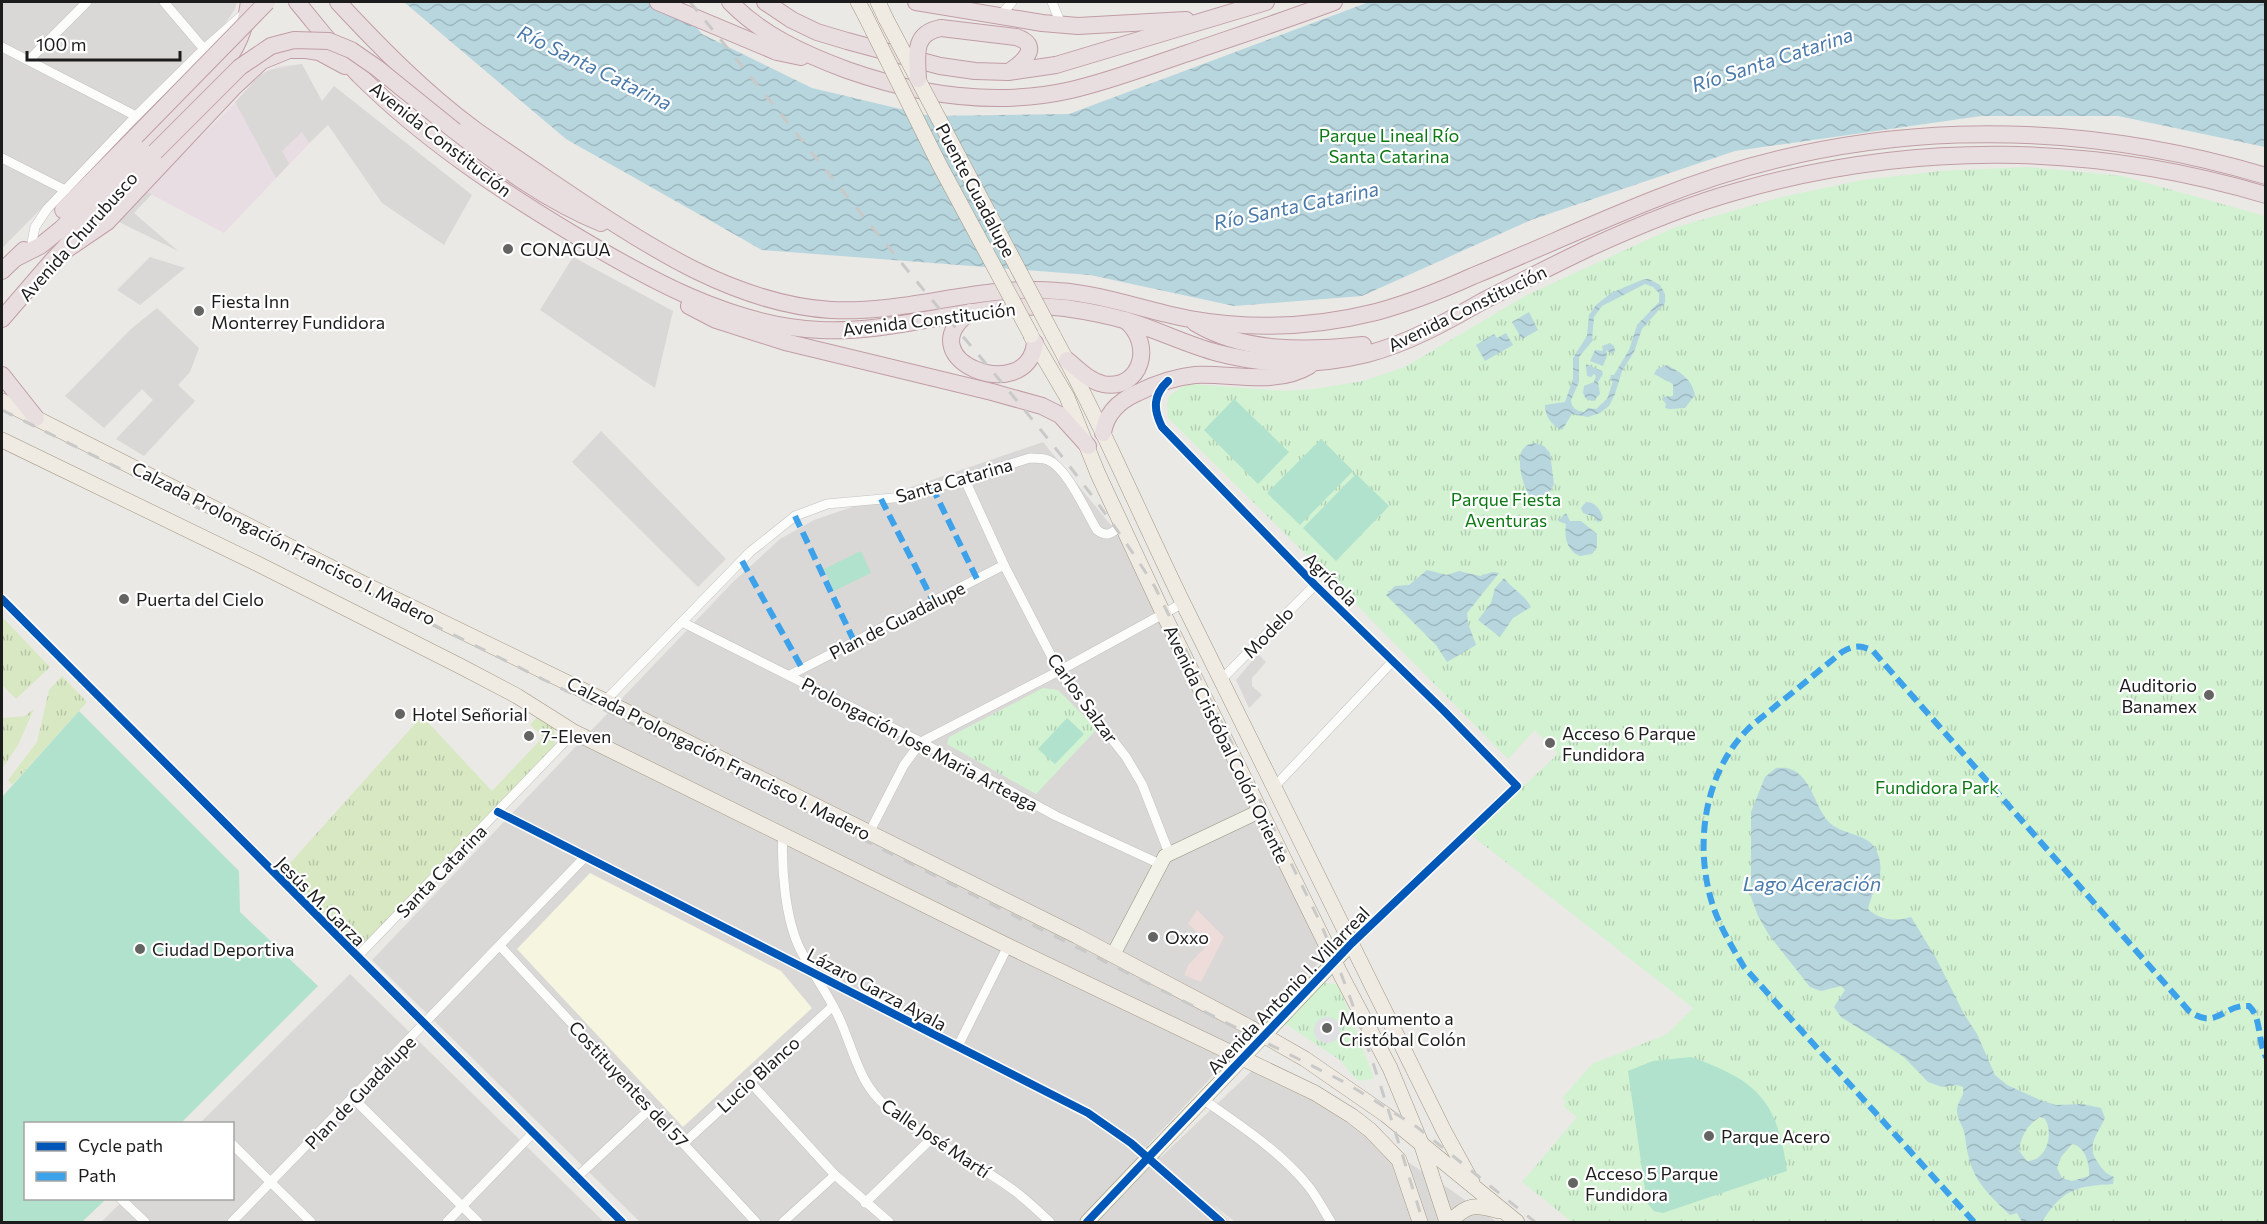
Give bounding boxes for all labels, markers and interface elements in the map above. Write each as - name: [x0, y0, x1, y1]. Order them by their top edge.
- water label: Río Santa Catarina: [514, 19, 676, 115]
- water label: Río Santa Catarina: [1688, 22, 1856, 96]
- scale bar: [27, 24, 180, 62]
- text: 100 m: [36, 33, 86, 55]
- street label: Avenida Constitución: [366, 77, 516, 201]
- street label: Puente Guadalupe: [931, 119, 1021, 261]
- park label: Parque Lineal Río Santa Catarina: [1319, 124, 1459, 167]
- street label: Avenida Churubusco: [14, 167, 142, 305]
- water label: Río Santa Catarina: [1211, 176, 1381, 234]
- place label: CONAGUA: [520, 238, 611, 260]
- marker: CONAGUA: [501, 242, 515, 256]
- street label: Avenida Constitución: [1384, 260, 1550, 356]
- place label: Fiesta Inn Monterrey Fundidora: [211, 290, 385, 333]
- street label: Avenida Constitución: [841, 297, 1017, 341]
- marker: Fiesta Inn Monterrey Fundidora: [192, 304, 206, 318]
- street label: Santa Catarina: [893, 453, 1015, 507]
- street label: Calzada Prolongación Francisco I. Madero: [128, 456, 440, 630]
- park label: Parque Fiesta Aventuras: [1451, 488, 1561, 531]
- street label: Agrícola: [1299, 547, 1363, 611]
- street label: Plan de Guadalupe: [825, 576, 969, 664]
- place label: Puerta del Cielo: [136, 588, 264, 610]
- marker: Puerta del Cielo: [117, 592, 131, 606]
- street label: Modelo: [1238, 602, 1298, 662]
- street label: Avenida Cristóbal Colón Oriente: [1160, 621, 1294, 867]
- street label: Carlos Salzar: [1043, 649, 1123, 747]
- street label: Calzada Prolongación Francisco I. Madero: [563, 671, 875, 845]
- street label: Prolongación Jose Maria Arteaga: [798, 672, 1042, 816]
- place label: Auditorio Banamex: [2119, 674, 2197, 717]
- marker: Auditorio Banamex: [2202, 688, 2216, 702]
- place label: Hotel Señorial: [412, 703, 528, 725]
- marker: Hotel Señorial: [393, 707, 407, 721]
- place label: Acceso 6 Parque Fundidora: [1562, 722, 1696, 765]
- place label: 7-Eleven: [541, 725, 611, 747]
- marker: 7-Eleven: [522, 729, 536, 743]
- marker: Acceso 6 Parque Fundidora: [1543, 736, 1557, 750]
- park label: Fundidora Park: [1875, 776, 1999, 798]
- street label: Santa Catarina: [391, 820, 491, 922]
- street label: Jesús M. Garza: [272, 852, 370, 950]
- water label: Lago Aceración: [1743, 871, 1881, 895]
- street label: Avenida Antonio I. Villarreal: [1202, 902, 1374, 1078]
- place label: Oxxo: [1165, 926, 1209, 948]
- marker: Oxxo: [1146, 930, 1160, 944]
- place label: Ciudad Deportiva: [152, 938, 294, 960]
- marker: Ciudad Deportiva: [133, 942, 147, 956]
- street label: Lázaro Garza Ayala: [803, 943, 951, 1035]
- place label: Monumento a Cristóbal Colón: [1339, 1007, 1466, 1050]
- street label: Costituyentes del 57: [565, 1016, 693, 1152]
- marker: Monumento a Cristóbal Colón: [1320, 1021, 1334, 1035]
- street label: Plan de Guadalupe: [300, 1031, 420, 1153]
- street label: Lucio Blanco: [712, 1031, 804, 1117]
- street label: Calle José Martí: [877, 1094, 996, 1183]
- legend: [24, 1122, 234, 1200]
- place label: Parque Acero: [1721, 1125, 1830, 1147]
- marker: Parque Acero: [1702, 1129, 1716, 1143]
- text: Cycle path: [78, 1134, 163, 1156]
- place label: Acceso 5 Parque Fundidora: [1585, 1162, 1718, 1205]
- text: Path: [78, 1164, 116, 1186]
- marker: Acceso 5 Parque Fundidora: [1566, 1176, 1580, 1190]

